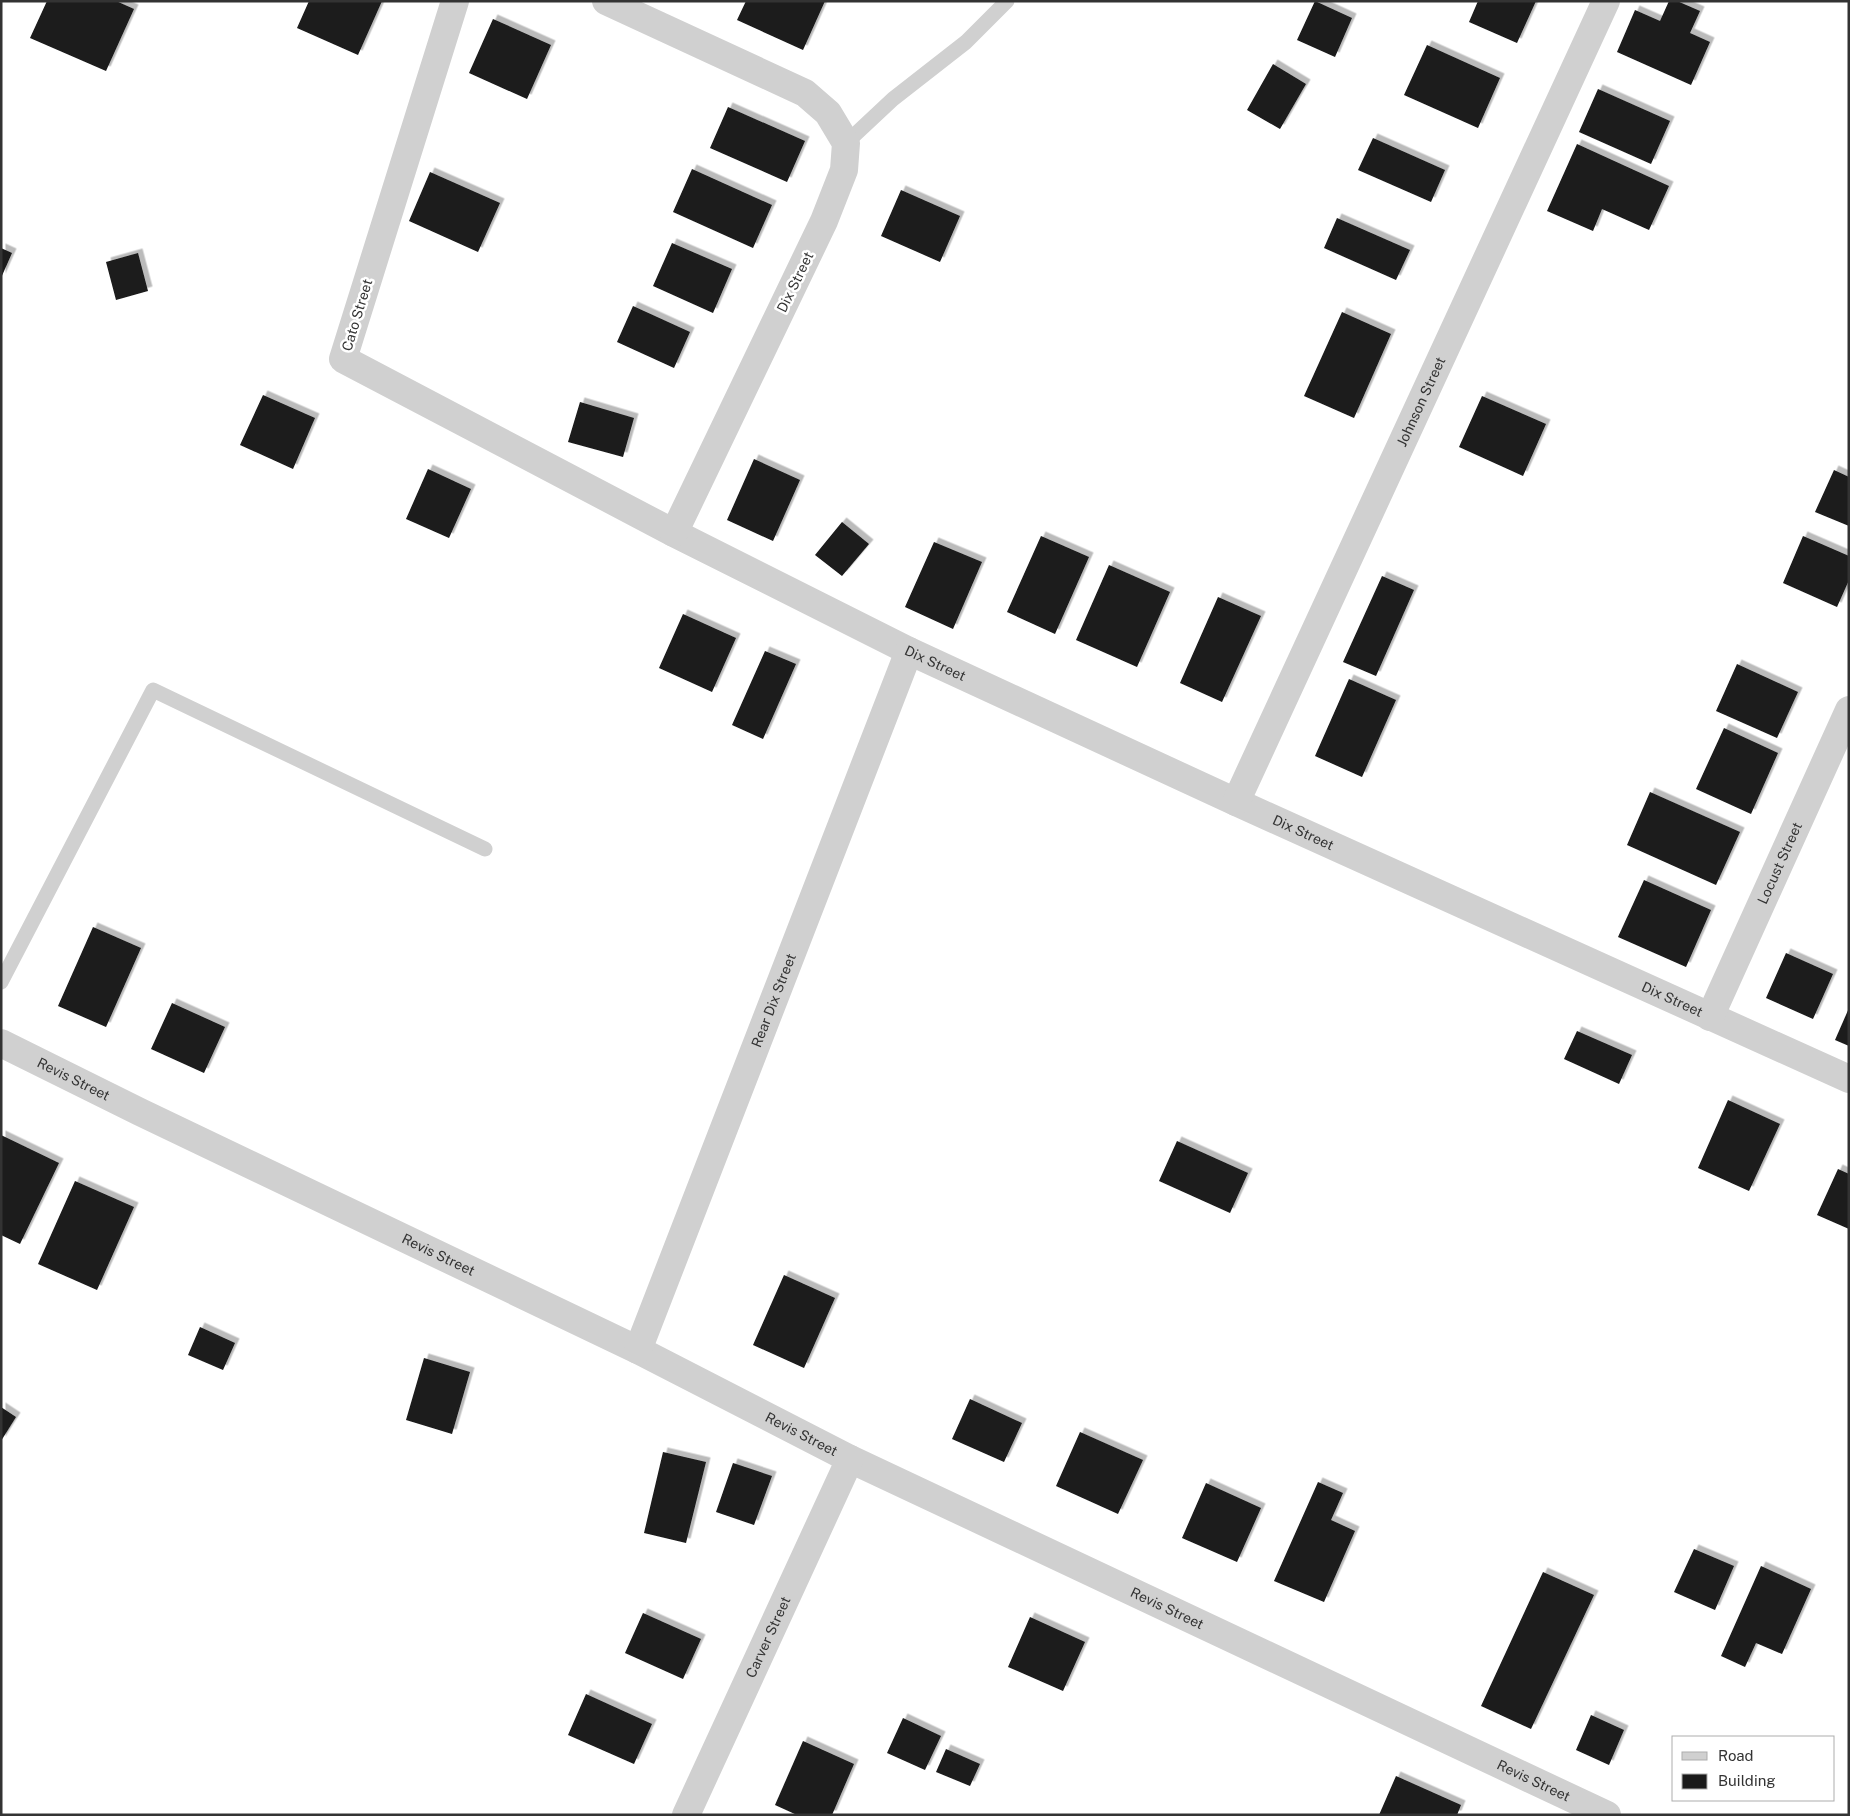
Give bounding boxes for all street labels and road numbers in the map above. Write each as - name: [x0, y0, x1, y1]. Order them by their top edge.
- street label: Dix Street: [773, 249, 817, 315]
- street label: Cato Street: [338, 277, 376, 353]
- street label: Johnson Street: [1393, 354, 1449, 449]
- street label: Dix Street: [902, 642, 968, 684]
- street label: Dix Street: [1270, 812, 1336, 853]
- street label: Locust Street: [1754, 820, 1805, 907]
- street label: Rear Dix Street: [748, 951, 799, 1049]
- street label: Dix Street: [1639, 978, 1705, 1020]
- street label: Revis Street: [35, 1054, 112, 1104]
- street label: Revis Street: [399, 1230, 478, 1279]
- street label: Revis Street: [763, 1409, 840, 1459]
- street label: Revis Street: [1128, 1584, 1206, 1632]
- street label: Carver Street: [742, 1594, 794, 1680]
- street label: Revis Street: [1495, 1756, 1573, 1805]

